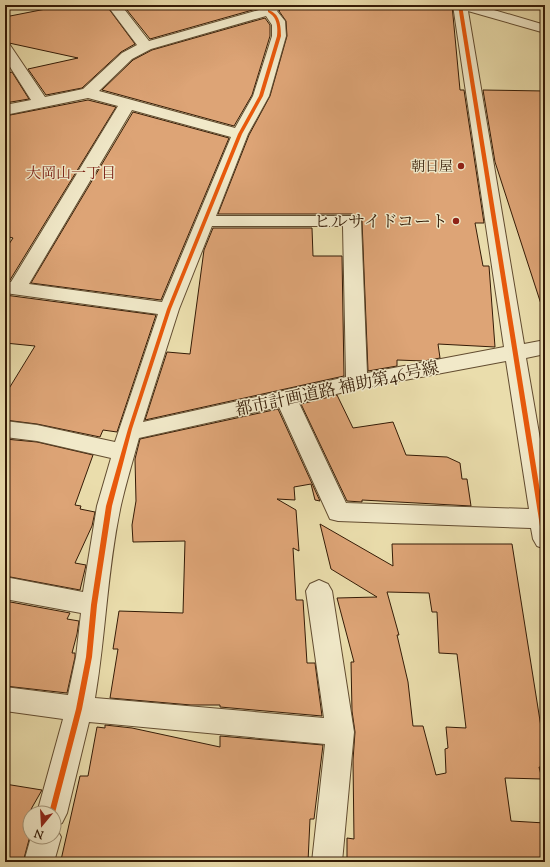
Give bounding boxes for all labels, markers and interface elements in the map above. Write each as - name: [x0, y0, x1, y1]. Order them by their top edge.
- place label: 朝日屋: [411, 158, 453, 178]
- marker: 朝日屋: [456, 161, 466, 171]
- district label: 大岡山一丁目: [26, 164, 116, 185]
- place label: ヒルサイドコート: [314, 211, 448, 235]
- marker: ヒルサイドコート: [451, 216, 461, 226]
- street label: 都市計画道路 補助第46号線: [233, 357, 441, 423]
- north arrow: [22, 805, 62, 845]
- text: N: [32, 825, 47, 843]

